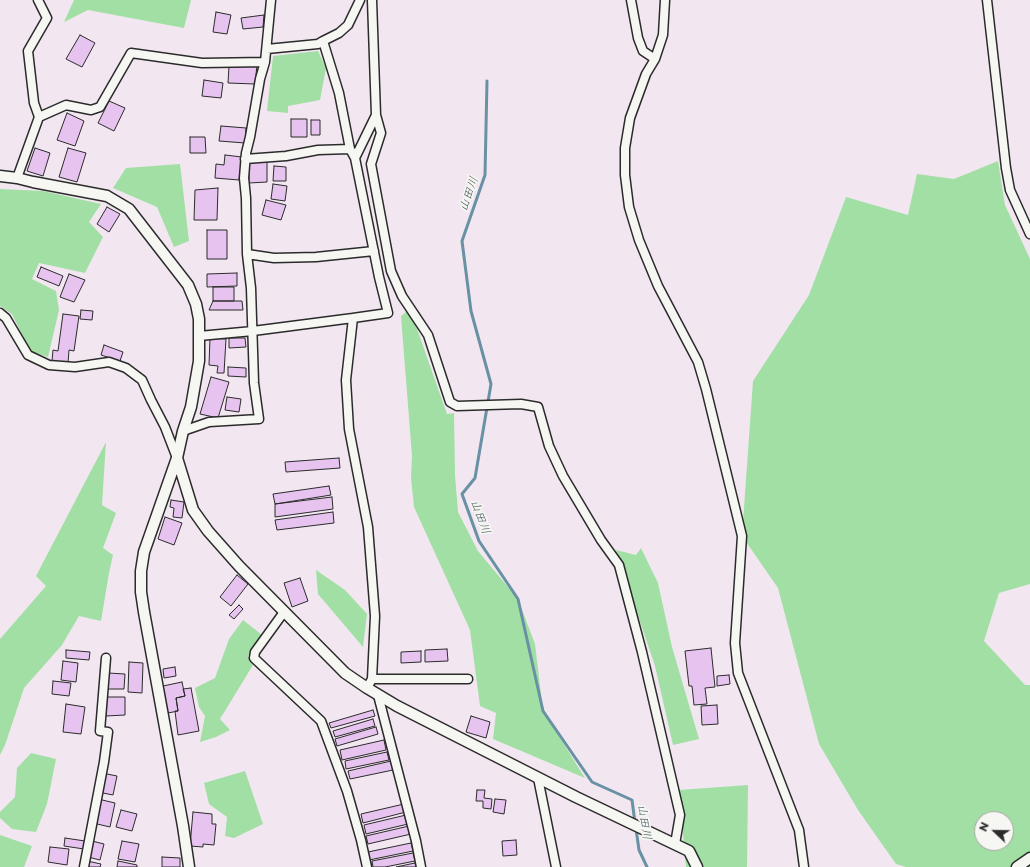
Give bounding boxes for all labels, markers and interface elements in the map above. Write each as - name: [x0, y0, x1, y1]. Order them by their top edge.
- water label: 山田川: [456, 175, 482, 213]
- water label: 山田川: [467, 498, 493, 536]
- water label: 山田川: [634, 803, 654, 841]
- north arrow: [974, 811, 1014, 851]
- text: N: [974, 819, 993, 834]

